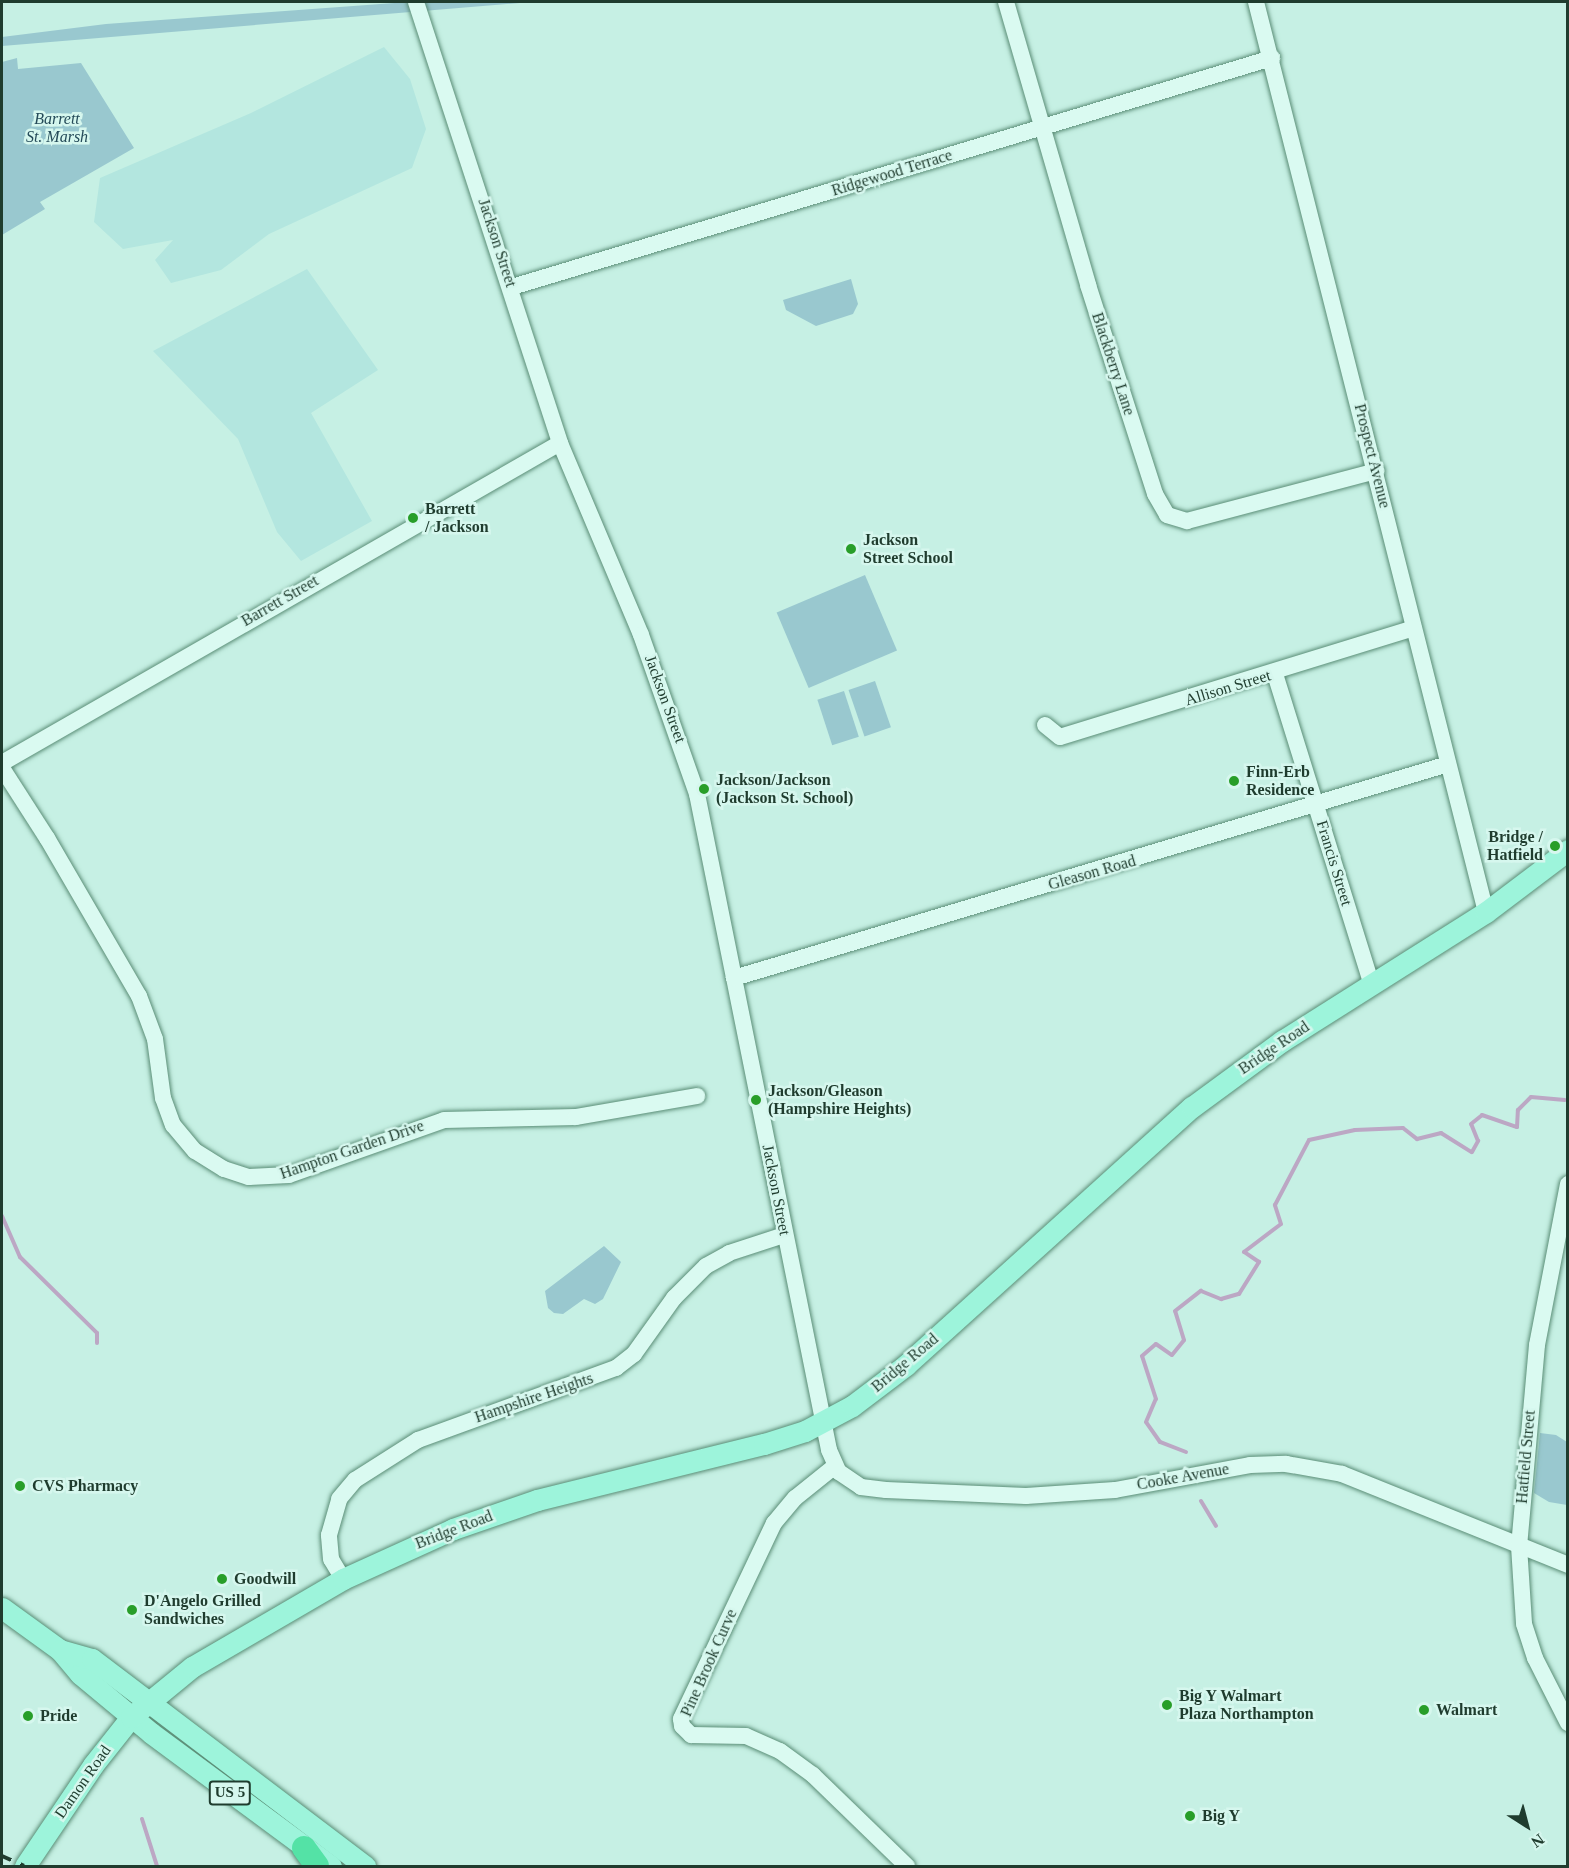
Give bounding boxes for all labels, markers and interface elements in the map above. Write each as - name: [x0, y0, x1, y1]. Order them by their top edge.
- park label: Barrett St. Marsh: [26, 109, 88, 147]
- street label: Ridgewood Terrace: [829, 145, 955, 201]
- street label: Jackson Street: [474, 196, 520, 290]
- street label: Blackberry Lane: [1087, 310, 1139, 418]
- street label: Prospect Avenue: [1350, 401, 1394, 511]
- place label: Barrett / Jackson: [425, 499, 489, 537]
- marker: Barrett / Jackson: [406, 511, 420, 525]
- place label: Jackson Street School: [863, 530, 953, 568]
- marker: Jackson Street School: [844, 542, 858, 556]
- street label: Barrett Street: [238, 571, 322, 631]
- street label: Jackson Street: [640, 653, 690, 745]
- street label: Allison Street: [1183, 666, 1273, 710]
- place label: Finn-Erb Residence: [1246, 762, 1314, 800]
- place label: Jackson/Jackson (Jackson St. School): [716, 770, 853, 808]
- marker: Finn-Erb Residence: [1227, 774, 1241, 788]
- marker: Jackson/Jackson (Jackson St. School): [697, 782, 711, 796]
- street label: Francis Street: [1312, 818, 1356, 908]
- place label: Bridge / Hatfield: [1487, 827, 1543, 865]
- marker: Bridge / Hatfield: [1548, 839, 1562, 853]
- street label: Gleason Road: [1046, 851, 1138, 895]
- street label: Bridge Road: [1235, 1017, 1313, 1079]
- place label: Jackson/Gleason (Hampshire Heights): [768, 1081, 911, 1119]
- marker: Jackson/Gleason (Hampshire Heights): [749, 1093, 763, 1107]
- street label: Hampton Garden Drive: [277, 1116, 427, 1184]
- street label: Jackson Street: [758, 1143, 794, 1237]
- street label: Bridge Road: [868, 1330, 942, 1396]
- street label: Hampshire Heights: [472, 1369, 596, 1427]
- street label: Hatfield Street: [1512, 1409, 1540, 1505]
- street label: Cooke Avenue: [1135, 1459, 1231, 1495]
- place label: CVS Pharmacy: [32, 1476, 138, 1496]
- marker: CVS Pharmacy: [13, 1479, 27, 1493]
- street label: Bridge Road: [413, 1506, 495, 1554]
- place label: Goodwill: [234, 1569, 296, 1589]
- marker: Goodwill: [215, 1572, 229, 1586]
- place label: D'Angelo Grilled Sandwiches: [144, 1591, 261, 1629]
- marker: D'Angelo Grilled Sandwiches: [125, 1603, 139, 1617]
- street label: Pine Brook Curve: [677, 1606, 741, 1720]
- place label: Big Y Walmart Plaza Northampton: [1179, 1686, 1314, 1724]
- marker: Big Y Walmart Plaza Northampton: [1160, 1698, 1174, 1712]
- place label: Walmart: [1436, 1700, 1497, 1720]
- marker: Walmart: [1417, 1703, 1431, 1717]
- place label: Pride: [40, 1706, 77, 1726]
- marker: Pride: [21, 1709, 35, 1723]
- street label: Damon Road: [51, 1742, 115, 1822]
- road number: US 5: [208, 1781, 252, 1805]
- north arrow: [1497, 1796, 1557, 1856]
- place label: Big Y: [1202, 1806, 1241, 1826]
- marker: Big Y: [1183, 1809, 1197, 1823]
- text: N: [1528, 1831, 1548, 1851]

